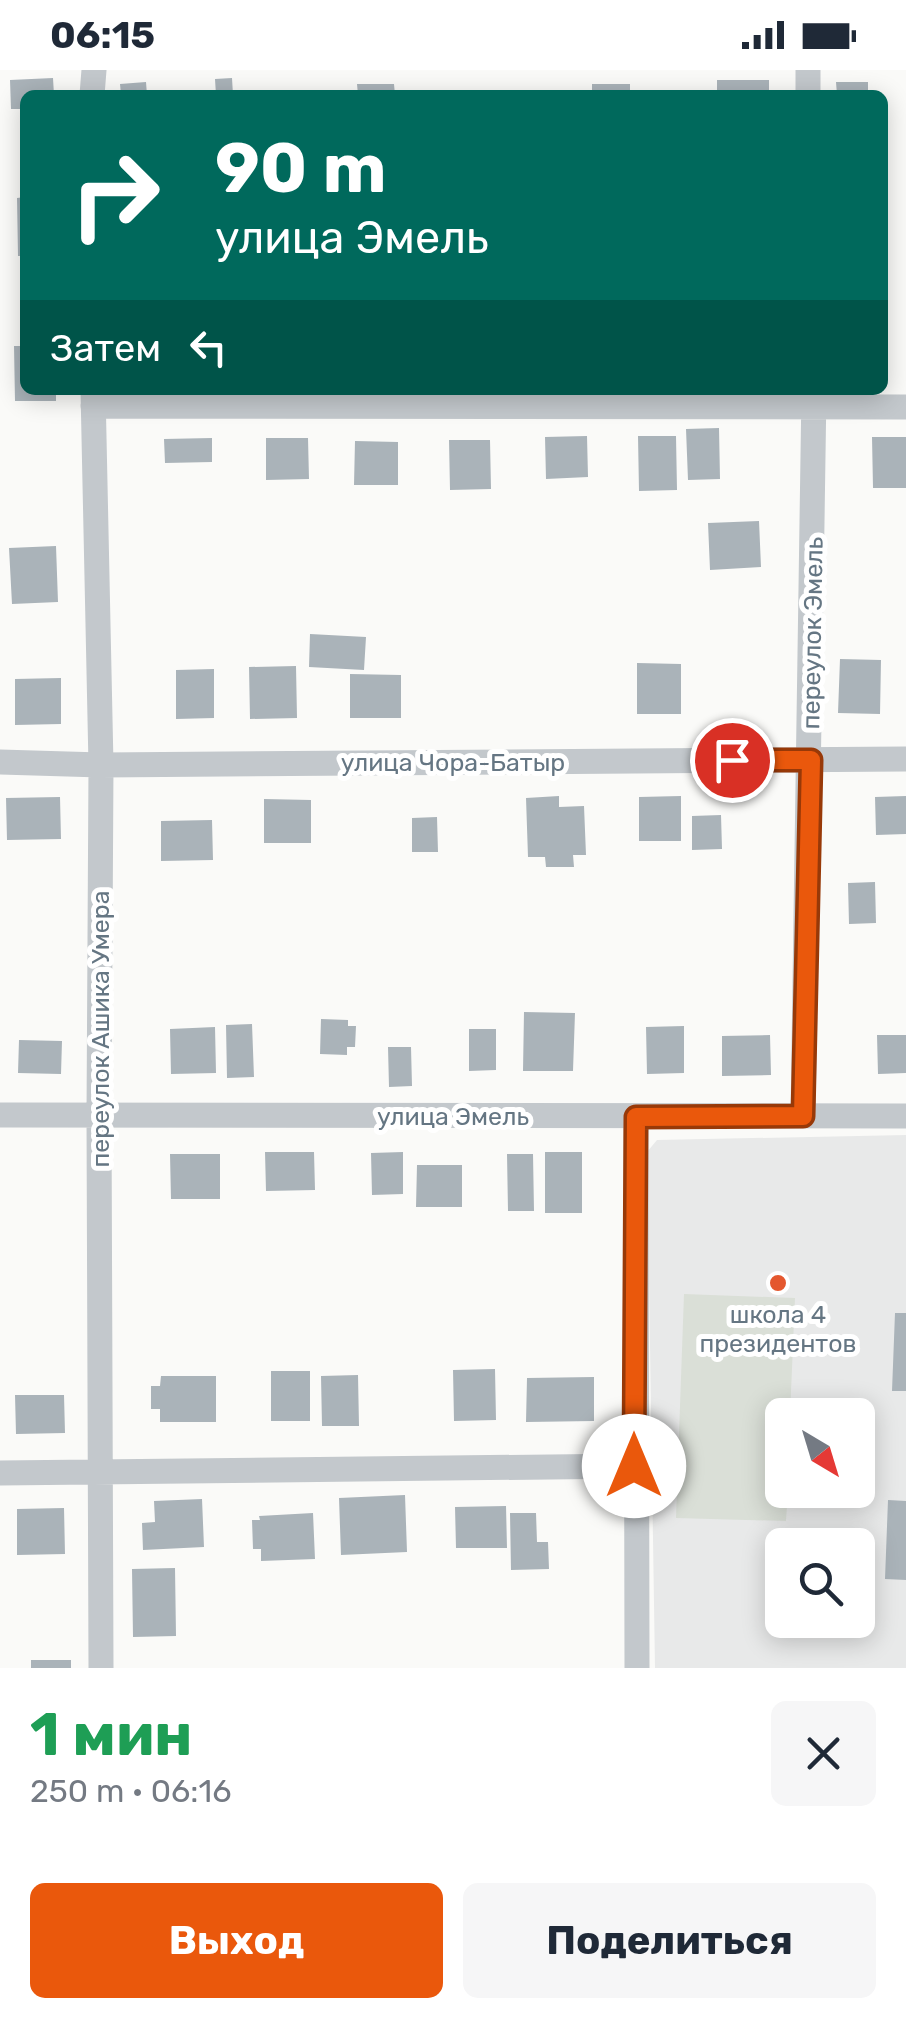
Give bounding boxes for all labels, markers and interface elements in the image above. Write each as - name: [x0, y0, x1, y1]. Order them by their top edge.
- text: 06:15: [50, 12, 155, 58]
- text: 90 m: [215, 127, 387, 210]
- icon: right: [50, 130, 180, 260]
- text: улица Эмель: [215, 211, 489, 264]
- icon: left: [181, 320, 236, 375]
- text: Затем: [50, 325, 161, 371]
- street label: переулок Эмель: [796, 537, 829, 729]
- pin: [690, 718, 775, 803]
- icon: arrive: [705, 733, 760, 788]
- street label: улица Чора-Батыр: [341, 748, 565, 777]
- street label: переулок Ашика Умера: [86, 891, 115, 1167]
- street label: улица Эмель: [377, 1102, 529, 1131]
- marker: школа 4 президентов: [767, 1272, 789, 1294]
- place label: школа 4 президентов: [699, 1300, 857, 1358]
- north arrow: [765, 1398, 875, 1508]
- map controls: [765, 1398, 875, 1638]
- position arrow: [582, 1414, 686, 1518]
- button: search: [765, 1528, 875, 1638]
- text: 1 мин: [30, 1699, 193, 1770]
- button: close: [771, 1701, 876, 1806]
- text: 250 m · 06:16: [30, 1772, 231, 1810]
- button: Выход: [30, 1883, 443, 1998]
- button: Поделиться: [463, 1883, 876, 1998]

